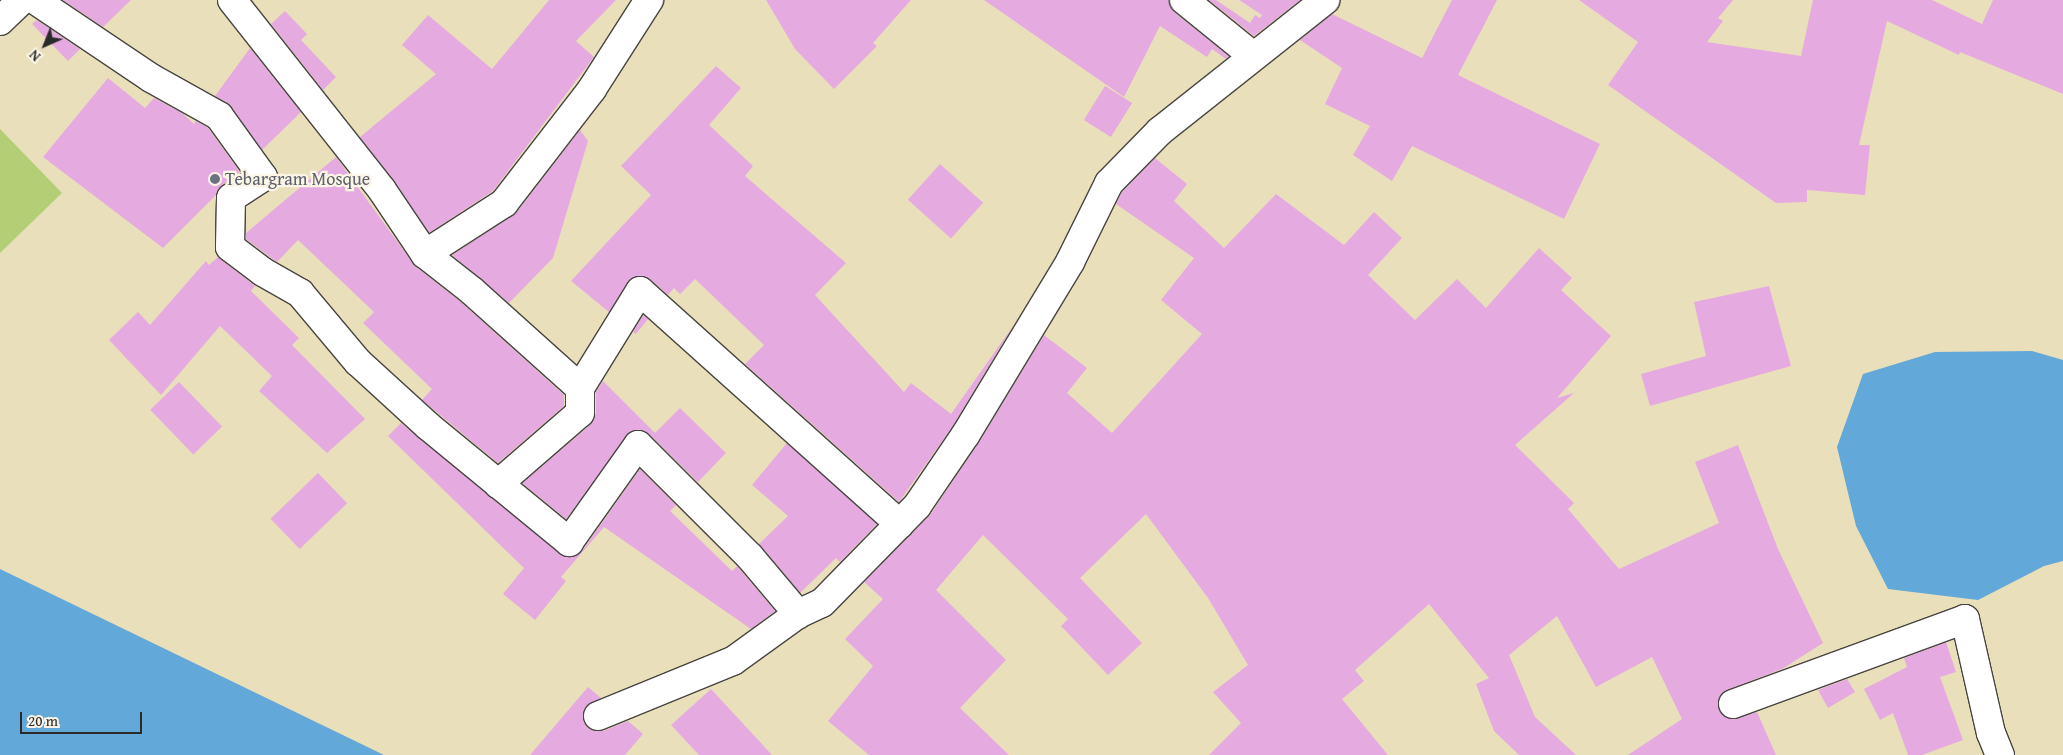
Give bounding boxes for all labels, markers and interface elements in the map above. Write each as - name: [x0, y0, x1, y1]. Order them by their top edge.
- north arrow: [20, 20, 70, 70]
- text: N: [24, 45, 45, 66]
- place label: Tebargram Mosque: [225, 168, 370, 190]
- marker: Tebargram Mosque: [209, 173, 221, 185]
- scale bar: [22, 702, 145, 734]
- text: 20 m: [28, 710, 58, 731]

